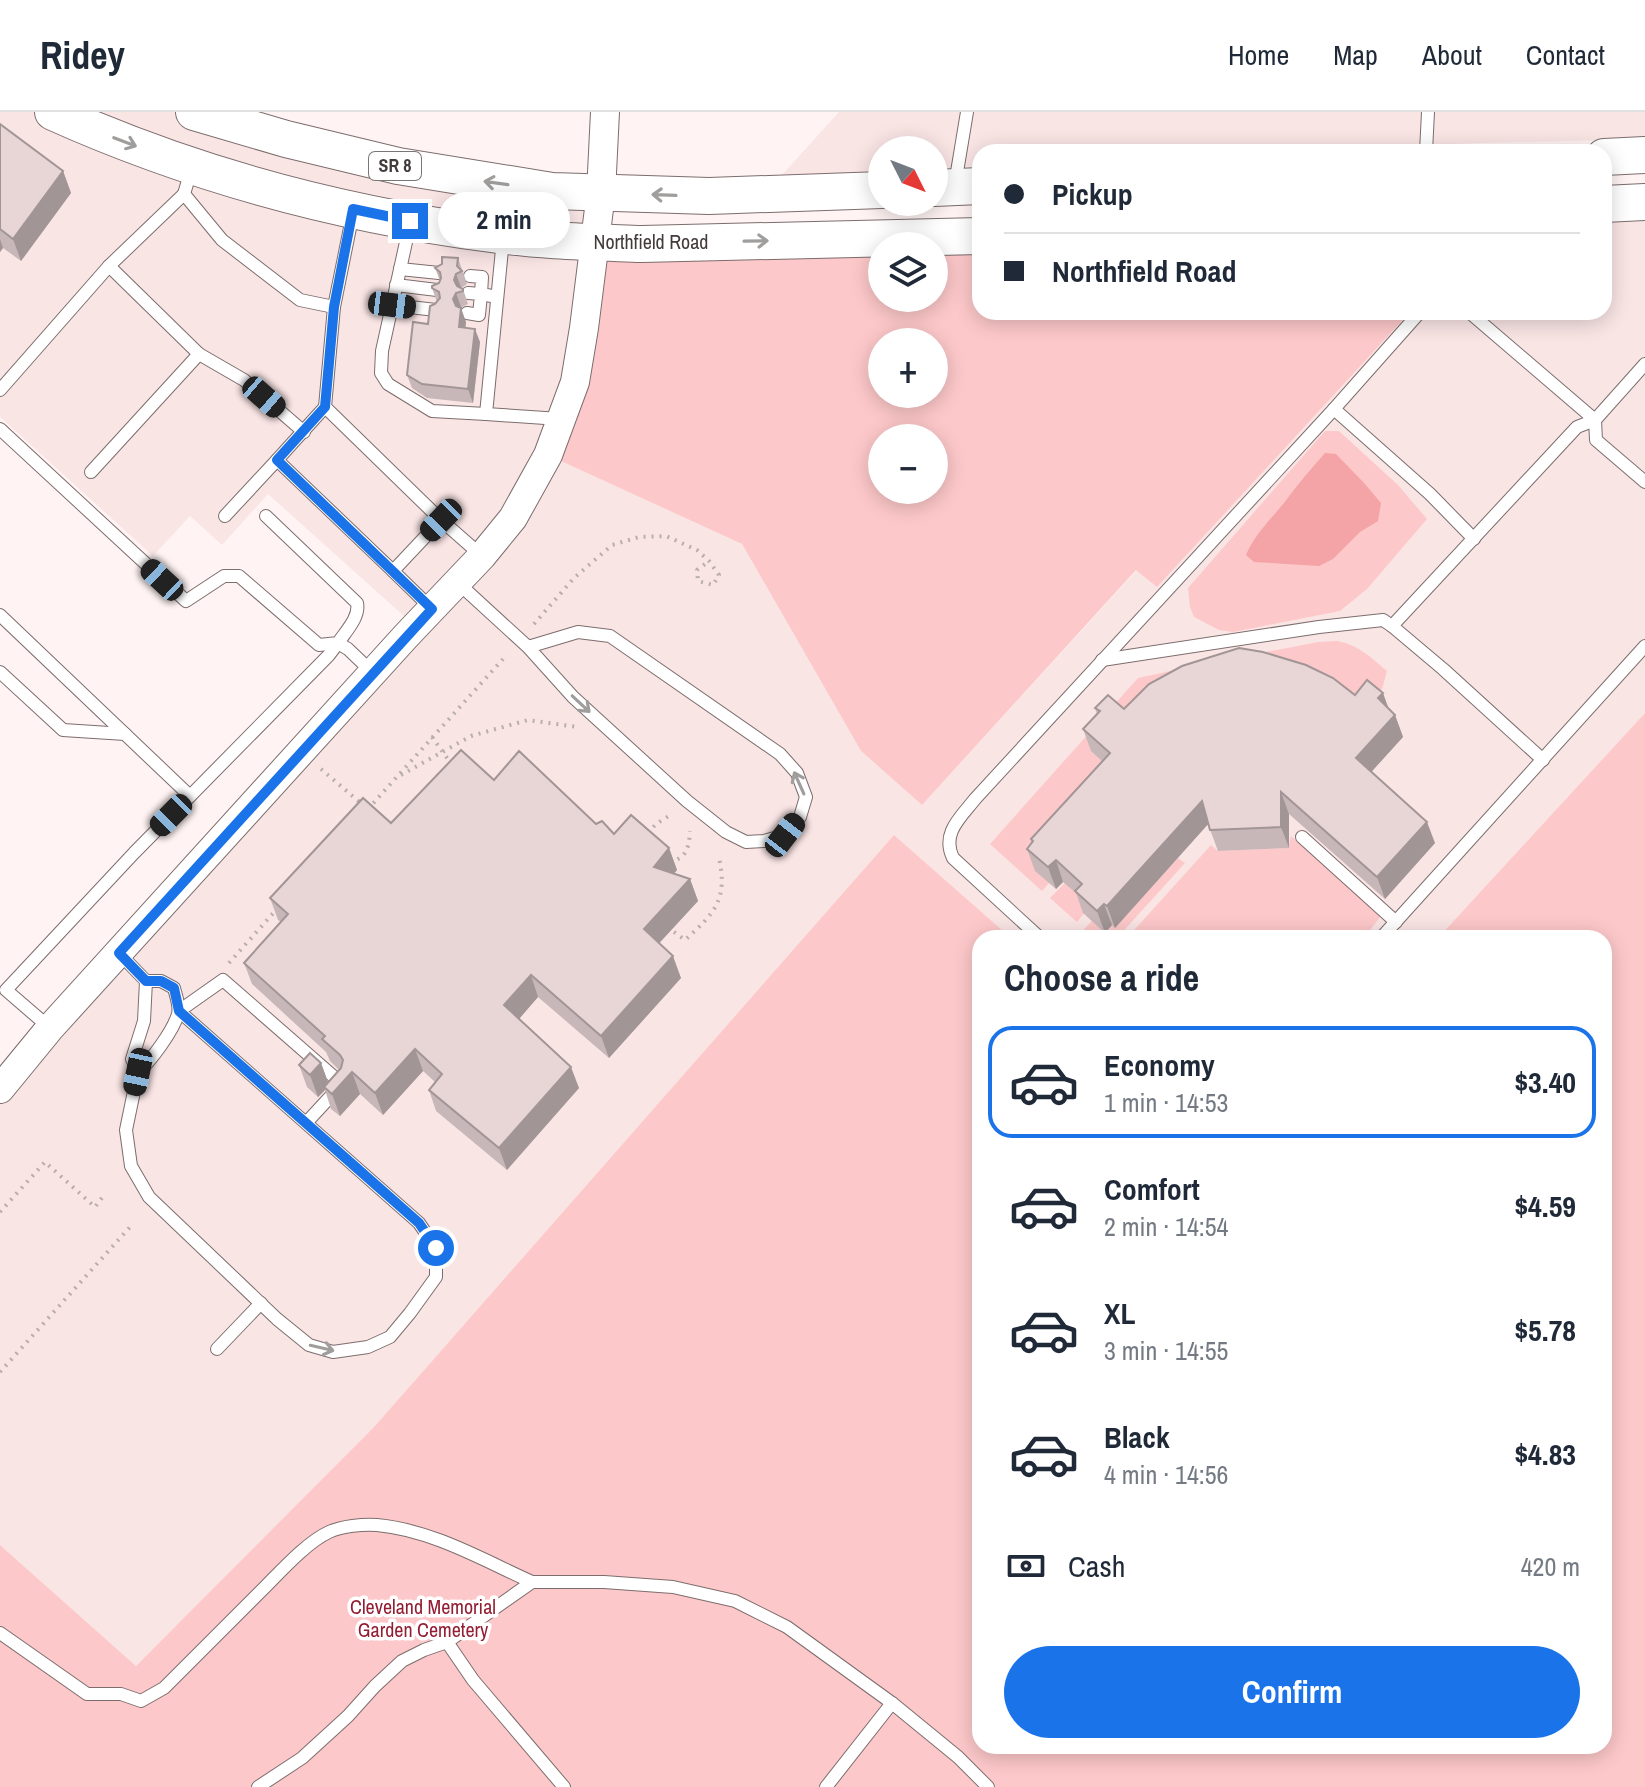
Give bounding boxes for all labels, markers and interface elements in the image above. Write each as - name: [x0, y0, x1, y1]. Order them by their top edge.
- text: Ridey: [40, 30, 125, 81]
- text: Home: [1228, 36, 1289, 74]
- text: Map: [1333, 36, 1378, 74]
- text: About: [1422, 36, 1482, 74]
- text: Contact: [1526, 36, 1605, 74]
- one-way arrow: [112, 136, 137, 150]
- north arrow: [868, 136, 948, 216]
- map controls: [868, 136, 948, 504]
- road number: SR 8: [369, 152, 421, 180]
- text: Pickup: [1052, 174, 1133, 214]
- one-way arrow: [484, 175, 509, 190]
- one-way arrow: [651, 187, 678, 203]
- callout: 2 min: [438, 193, 570, 249]
- text: 2 min: [476, 202, 532, 237]
- route end: [392, 203, 428, 239]
- street label: Northfield Road: [594, 228, 708, 255]
- button: layers: [868, 232, 948, 312]
- one-way arrow: [742, 234, 769, 249]
- text: Northfield Road: [1052, 251, 1237, 291]
- car: [367, 290, 417, 320]
- button: +: [868, 328, 948, 408]
- car: [238, 372, 290, 422]
- button: −: [868, 424, 948, 504]
- car: [416, 494, 466, 546]
- car: [136, 555, 188, 605]
- one-way arrow: [571, 694, 590, 713]
- one-way arrow: [791, 771, 806, 795]
- car: [146, 790, 196, 840]
- car: [761, 809, 809, 861]
- text: Choose a ride: [1004, 954, 1199, 1002]
- text: Economy: [1104, 1045, 1215, 1085]
- car: [121, 1046, 155, 1098]
- icon: car: [1008, 1046, 1080, 1118]
- text: $3.40: [1514, 1062, 1576, 1102]
- text: 1 min · 14:53: [1104, 1085, 1228, 1120]
- text: Comfort: [1104, 1169, 1200, 1209]
- icon: car: [1008, 1170, 1080, 1242]
- text: $4.59: [1514, 1186, 1576, 1226]
- text: 2 min · 14:54: [1104, 1209, 1228, 1244]
- route start: [418, 1230, 454, 1266]
- text: XL: [1104, 1293, 1135, 1333]
- icon: car: [1008, 1294, 1080, 1366]
- text: $5.78: [1514, 1310, 1576, 1350]
- text: 3 min · 14:55: [1104, 1333, 1228, 1368]
- one-way arrow: [309, 1342, 335, 1357]
- text: Black: [1104, 1417, 1170, 1457]
- icon: car: [1008, 1418, 1080, 1490]
- text: $4.83: [1514, 1434, 1576, 1474]
- text: 4 min · 14:56: [1104, 1457, 1228, 1492]
- icon: cash: [1004, 1544, 1048, 1588]
- text: Cash: [1068, 1546, 1125, 1586]
- text: 420 m: [1521, 1549, 1580, 1584]
- park label: Cleveland Memorial Garden Cemetery: [350, 1593, 496, 1643]
- button: Confirm: [1004, 1646, 1580, 1738]

